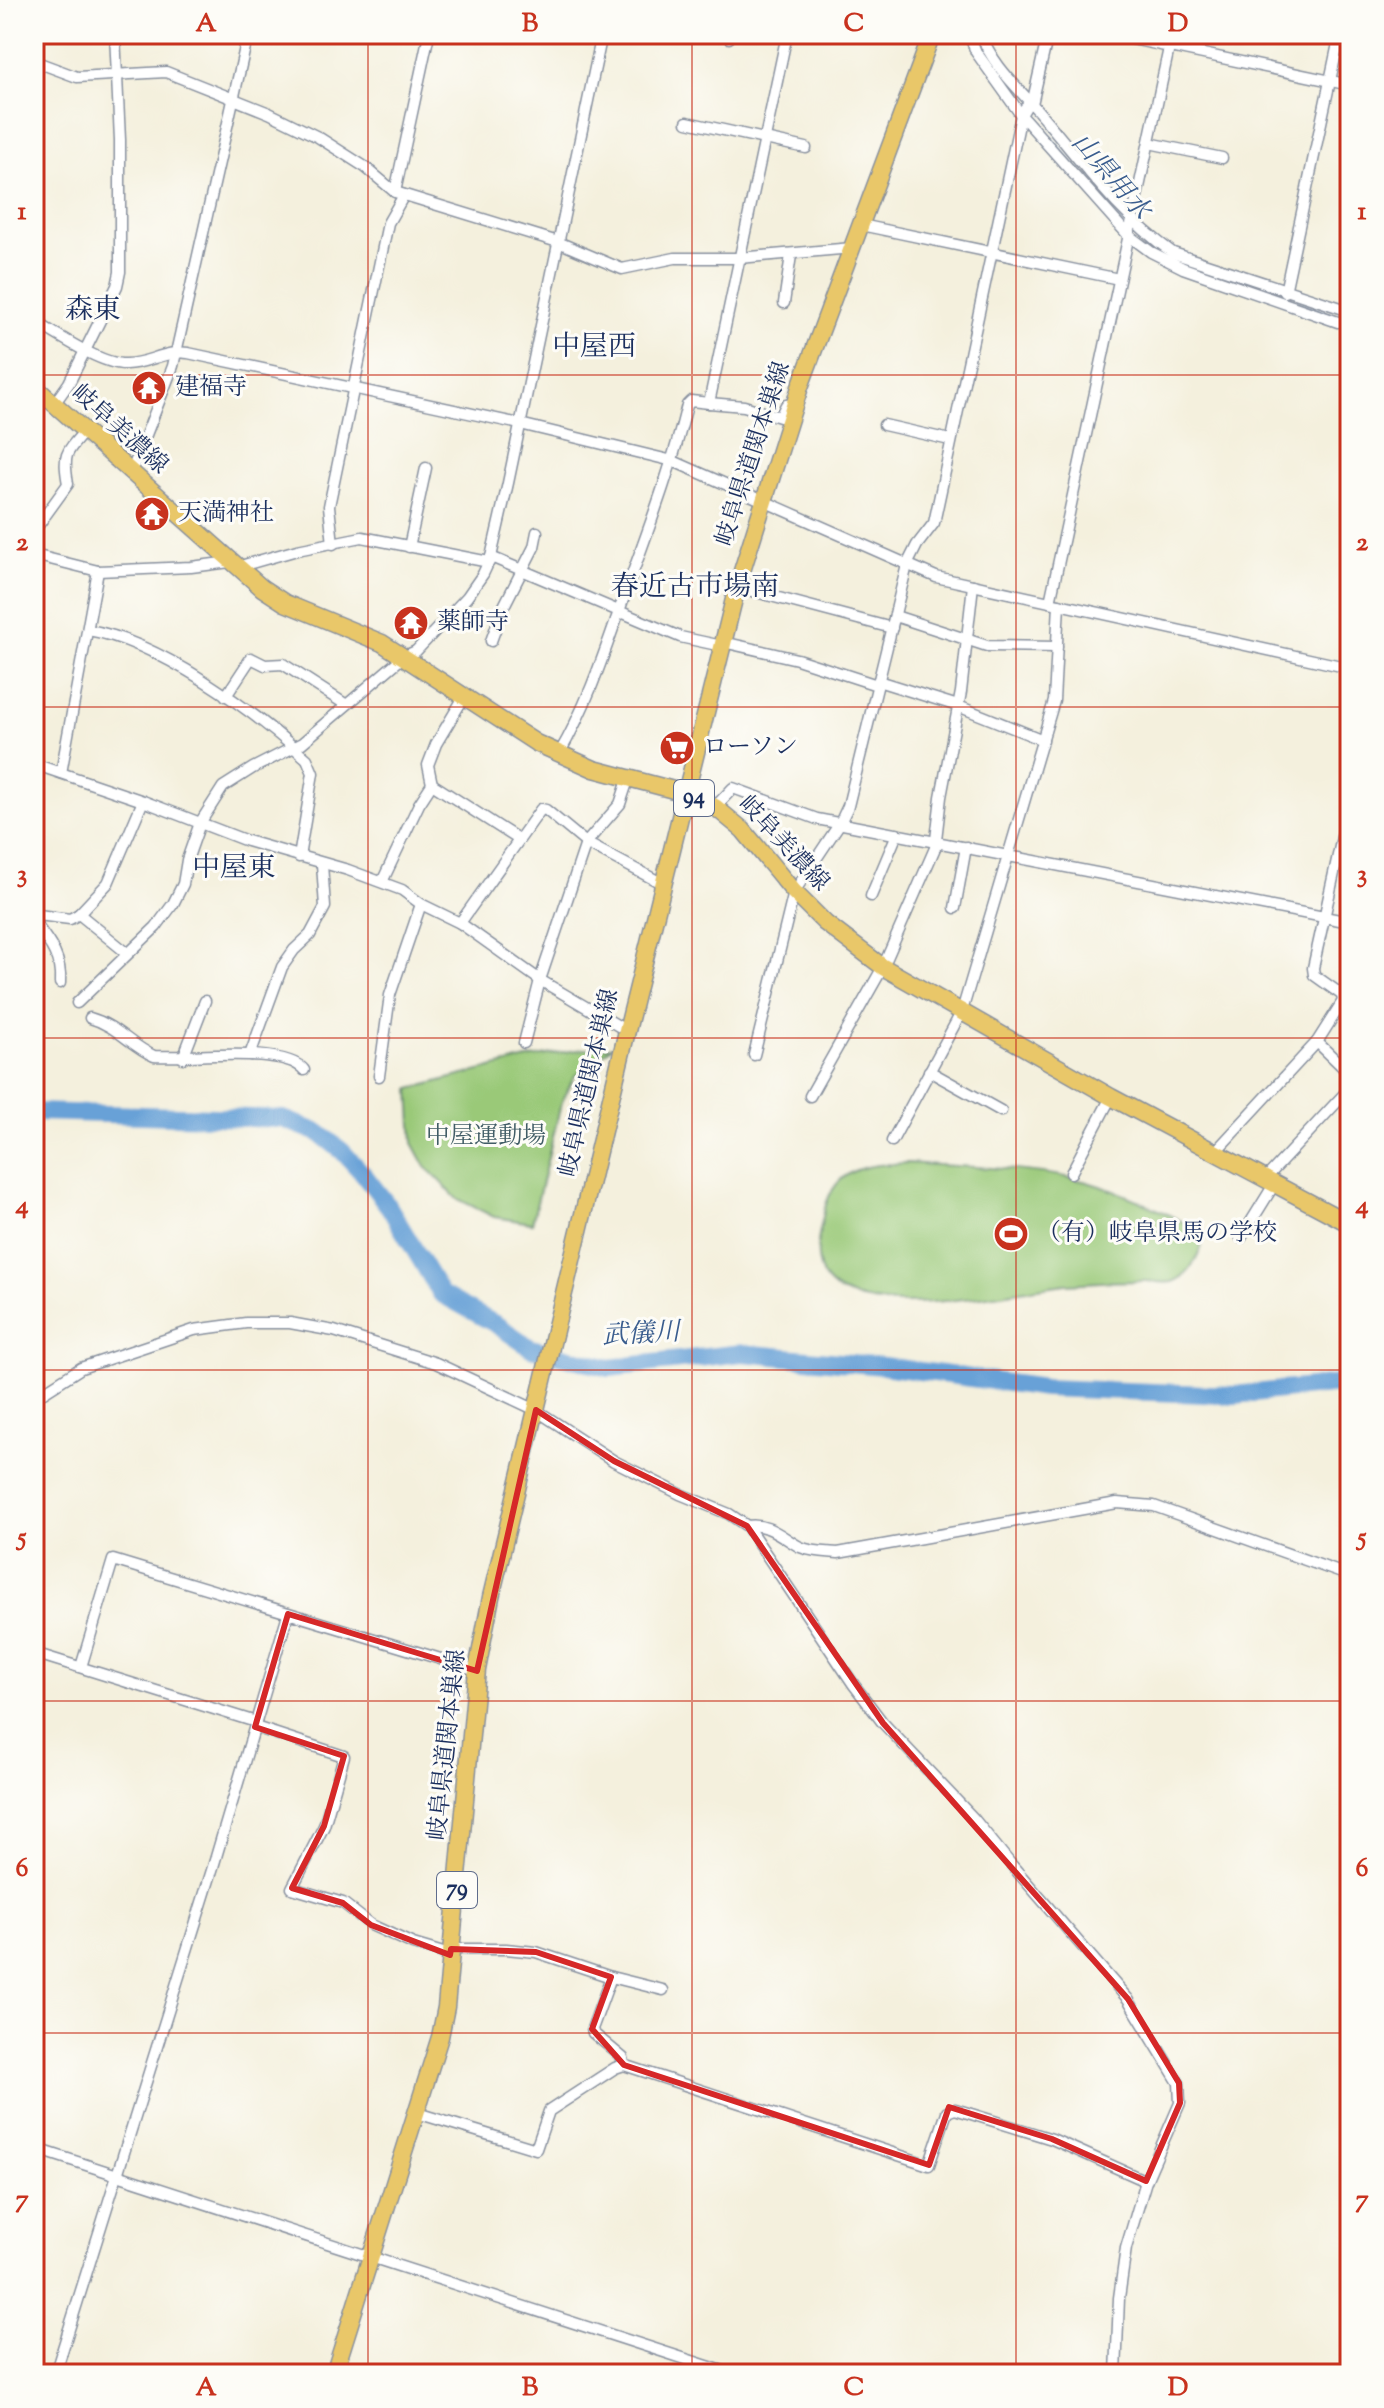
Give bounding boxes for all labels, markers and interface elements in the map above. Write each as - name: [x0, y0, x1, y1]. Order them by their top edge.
- text: A: [195, 6, 217, 43]
- text: B: [522, 6, 539, 43]
- text: C: [844, 6, 864, 43]
- text: D: [1168, 6, 1188, 43]
- water label: 山県用水: [1062, 126, 1160, 231]
- text: 1: [18, 194, 27, 231]
- text: 1: [1358, 194, 1367, 231]
- district label: 森東: [65, 291, 121, 331]
- district label: 中屋西: [552, 328, 636, 368]
- street label: 岐阜県道関本巣線: [708, 357, 800, 551]
- temple icon: 建福寺: [130, 369, 168, 407]
- place label: 建福寺: [175, 371, 247, 405]
- street label: 岐阜美濃線: [63, 377, 175, 483]
- temple icon: 天満神社: [133, 495, 171, 533]
- place label: 天満神社: [178, 497, 274, 531]
- text: 2: [16, 525, 29, 562]
- text: 2: [1356, 525, 1369, 562]
- district label: 春近古市場南: [611, 568, 779, 608]
- temple icon: 薬師寺: [392, 604, 430, 642]
- place label: 薬師寺: [437, 606, 509, 640]
- supermarket icon: ローソン: [658, 729, 696, 767]
- place label: ローソン: [703, 731, 798, 765]
- road number: 94: [674, 780, 714, 816]
- street label: 岐阜美濃線: [730, 789, 836, 899]
- district label: 中屋東: [192, 849, 276, 889]
- text: 3: [17, 857, 27, 894]
- text: 3: [1357, 857, 1367, 894]
- street label: 岐阜県道関本巣線: [552, 986, 628, 1180]
- park label: 中屋運動場: [426, 1120, 546, 1154]
- text: 4: [14, 1188, 29, 1225]
- text: 4: [1354, 1188, 1369, 1225]
- sports icon: （有）岐阜県馬の学校: [992, 1215, 1030, 1253]
- place label: （有）岐阜県馬の学校: [1037, 1217, 1277, 1251]
- water label: 武儀川: [601, 1314, 684, 1356]
- text: 5: [16, 1520, 27, 1557]
- text: 5: [1356, 1520, 1367, 1557]
- street label: 岐阜県道関本巣線: [421, 1648, 475, 1842]
- text: 6: [16, 1851, 29, 1888]
- text: 6: [1356, 1851, 1369, 1888]
- road number: 79: [437, 1872, 477, 1908]
- text: 7: [15, 2182, 29, 2219]
- text: 7: [1355, 2182, 1369, 2219]
- text: A: [195, 2370, 217, 2407]
- text: B: [522, 2370, 539, 2407]
- text: C: [844, 2370, 864, 2407]
- text: D: [1168, 2370, 1188, 2407]

